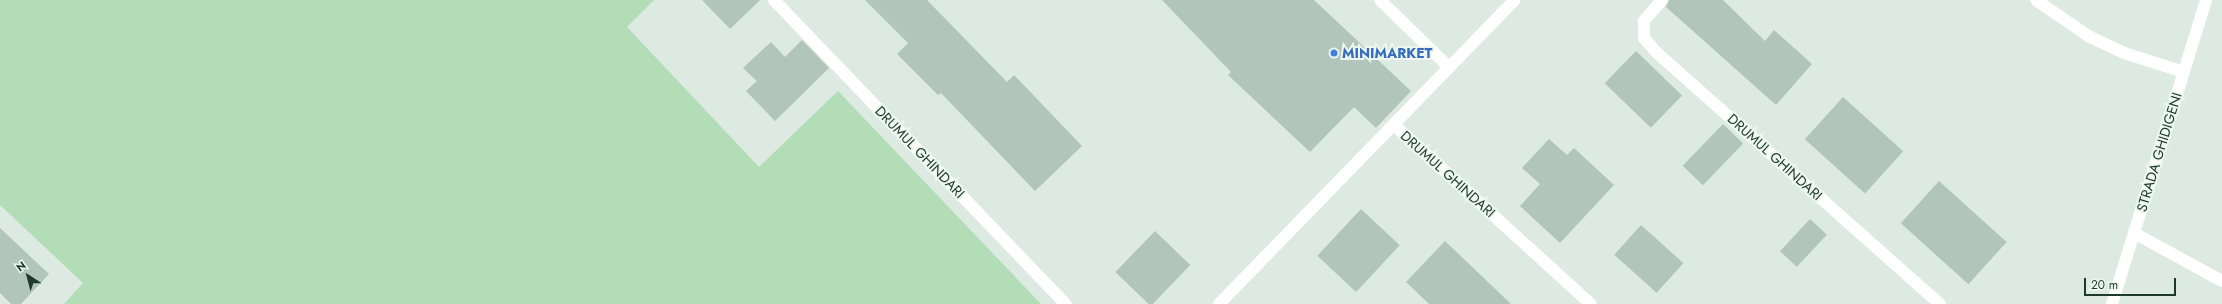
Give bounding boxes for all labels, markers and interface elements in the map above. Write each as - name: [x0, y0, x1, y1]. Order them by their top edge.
- place label: MINIMARKET: [1342, 45, 1432, 61]
- marker: MINIMARKET: [1329, 48, 1339, 58]
- street label: STRADA GHIDIGENI: [2133, 90, 2185, 214]
- street label: DRUMUL GHINDARI: [872, 102, 968, 202]
- street label: DRUMUL GHINDARI: [1724, 110, 1826, 204]
- street label: DRUMUL GHINDARI: [1397, 127, 1499, 221]
- north arrow: [8, 256, 48, 296]
- text: N: [13, 257, 29, 275]
- scale bar: [2086, 270, 2178, 296]
- text: 20 m: [2091, 276, 2118, 294]

